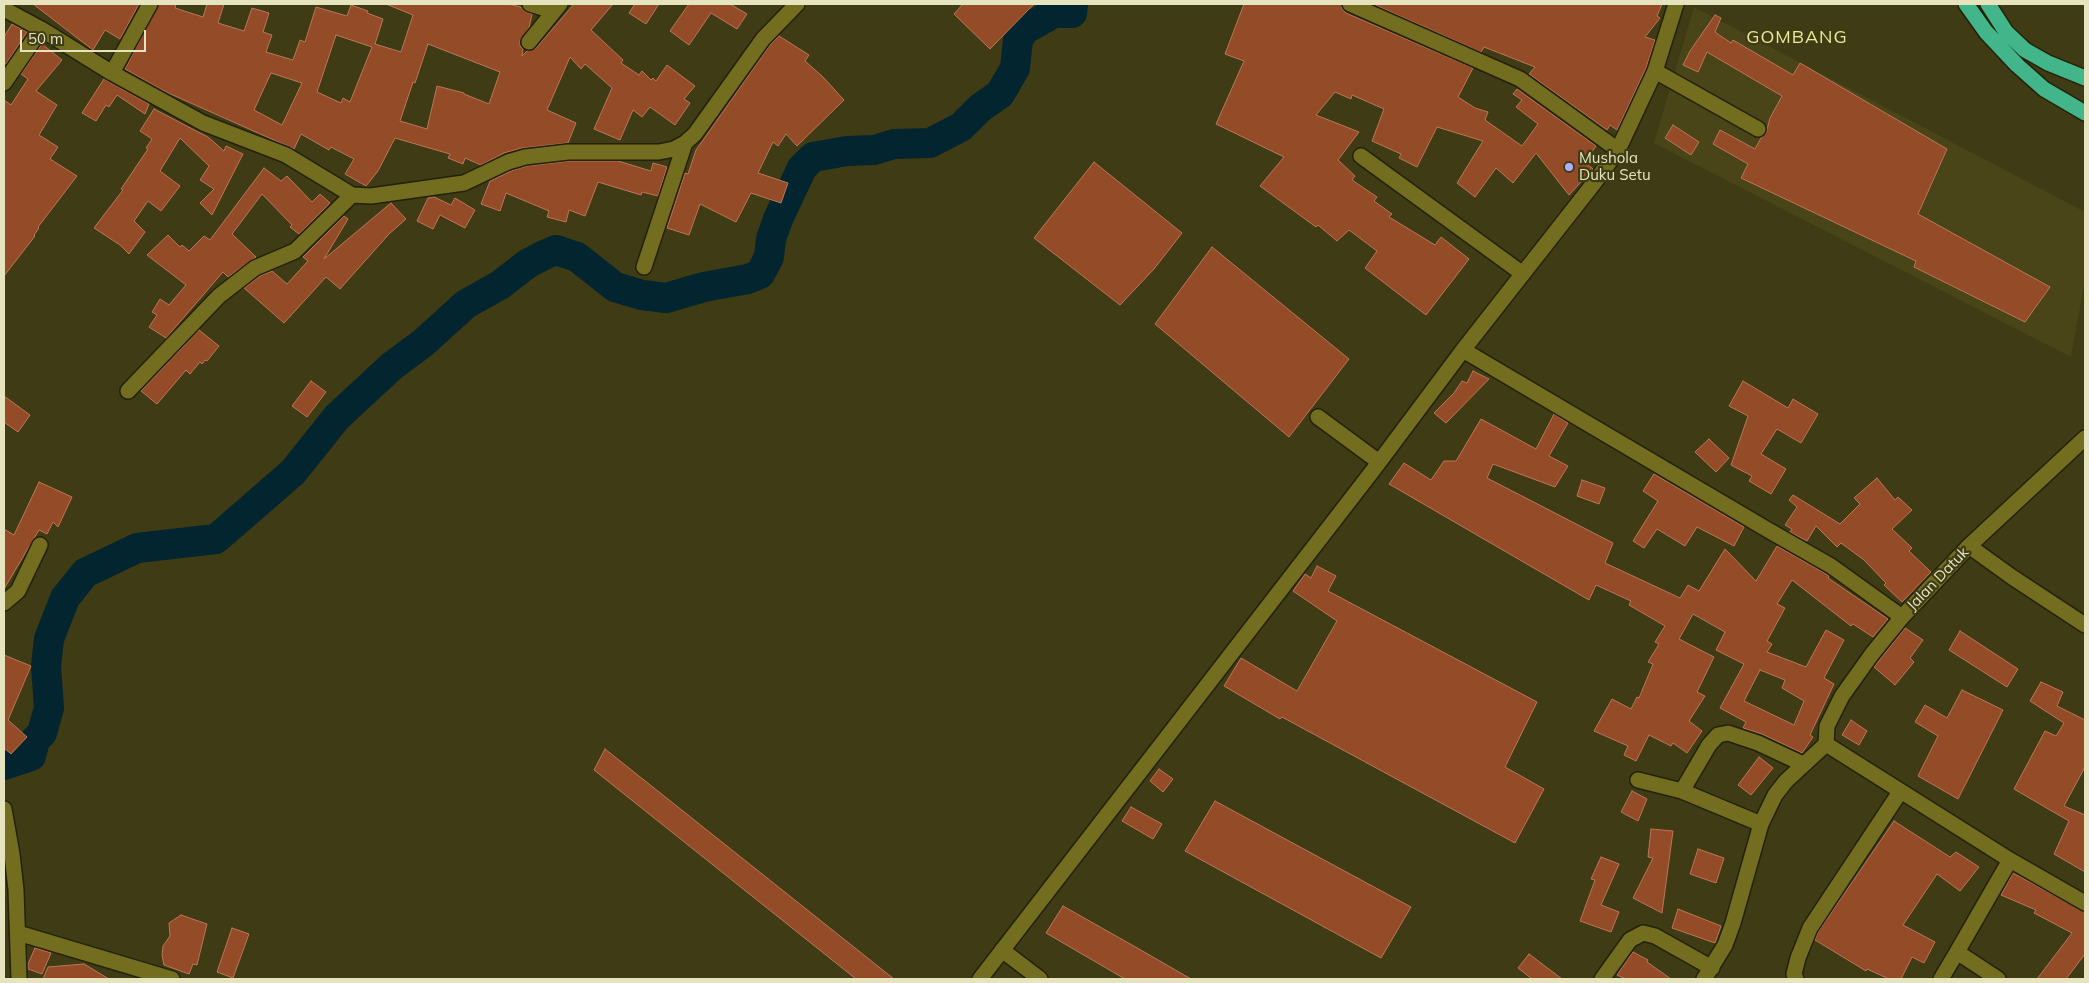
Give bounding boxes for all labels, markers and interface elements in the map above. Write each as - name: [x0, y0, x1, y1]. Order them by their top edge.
- scale bar: [22, 20, 149, 52]
- district label: GOMBANG: [1745, 27, 1849, 49]
- text: 50 m: [28, 29, 63, 48]
- place label: Mushola Duku Setu: [1579, 149, 1651, 184]
- marker: Mushola Duku Setu: [1563, 161, 1575, 173]
- street label: Jalan Datuk: [1903, 544, 1973, 614]

